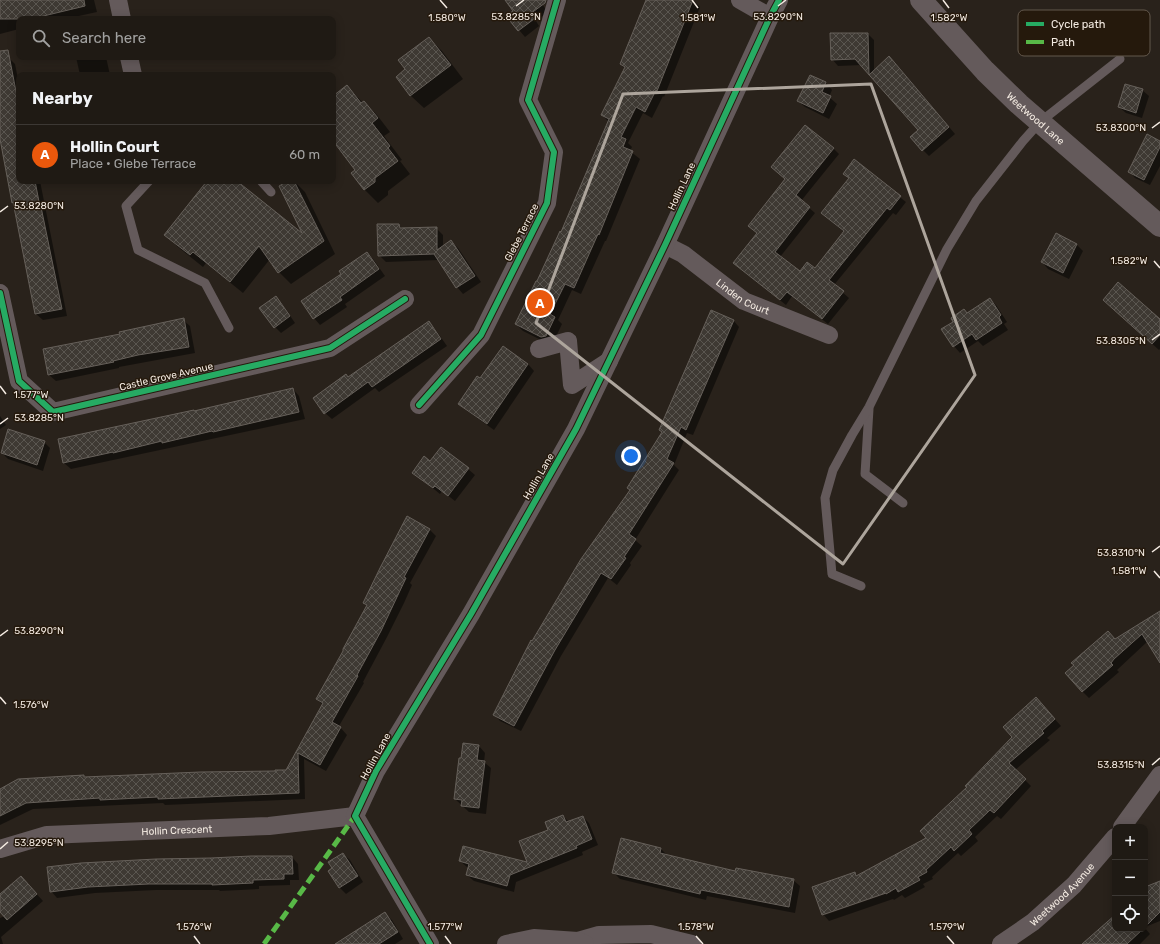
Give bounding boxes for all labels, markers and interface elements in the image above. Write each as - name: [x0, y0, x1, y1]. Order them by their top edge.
- legend: [1018, 10, 1150, 56]
- text: 53.8285°N: [491, 11, 541, 23]
- text: 53.8290°N: [753, 11, 803, 23]
- text: 1.580°W: [428, 12, 466, 24]
- text: 1.581°W: [680, 12, 716, 24]
- text: 1.582°W: [931, 12, 967, 24]
- search box: [16, 16, 336, 60]
- text: Cycle path: [1051, 18, 1105, 31]
- icon: search: [30, 27, 52, 49]
- text: Search here: [62, 29, 146, 47]
- text: Path: [1051, 36, 1075, 49]
- text: Nearby: [32, 88, 93, 108]
- street label: Weetwood Lane: [1004, 90, 1067, 148]
- text: 53.8300°N: [1096, 122, 1146, 134]
- text: Hollin Court: [70, 138, 159, 156]
- text: A: [40, 147, 50, 162]
- text: 60 m: [289, 147, 320, 162]
- text: Place · Glebe Terrace: [70, 156, 196, 171]
- street label: Hollin Lane: [666, 160, 698, 212]
- text: 53.8280°N: [14, 200, 64, 212]
- street label: Glebe Terrace: [502, 201, 542, 263]
- text: 1.582°W: [1111, 255, 1147, 267]
- street label: Linden Court: [713, 277, 771, 318]
- pin: A: [527, 288, 553, 318]
- text: 53.8305°N: [1096, 335, 1146, 347]
- street label: Castle Grove Avenue: [118, 360, 215, 394]
- text: 1.577°W: [14, 389, 48, 401]
- text: 53.8285°N: [14, 412, 64, 424]
- your location: [621, 446, 641, 466]
- street label: Hollin Lane: [521, 451, 557, 502]
- text: 53.8310°N: [1097, 547, 1145, 559]
- text: 1.581°W: [1111, 565, 1147, 577]
- text: 53.8290°N: [14, 625, 64, 637]
- text: 1.576°W: [13, 699, 49, 711]
- street label: Hollin Lane: [358, 731, 394, 782]
- text: 53.8315°N: [1097, 759, 1145, 771]
- street label: Hollin Crescent: [141, 823, 213, 838]
- map controls: [1112, 824, 1148, 932]
- button: +: [1112, 824, 1148, 860]
- text: 53.8295°N: [14, 837, 64, 849]
- street label: Weetwood Avenue: [1028, 860, 1098, 929]
- button: −: [1112, 860, 1148, 896]
- button: locate: [1112, 896, 1148, 932]
- text: 1.576°W: [176, 921, 212, 933]
- text: 1.577°W: [428, 921, 462, 933]
- text: 1.578°W: [678, 921, 714, 933]
- text: 1.579°W: [929, 921, 965, 933]

